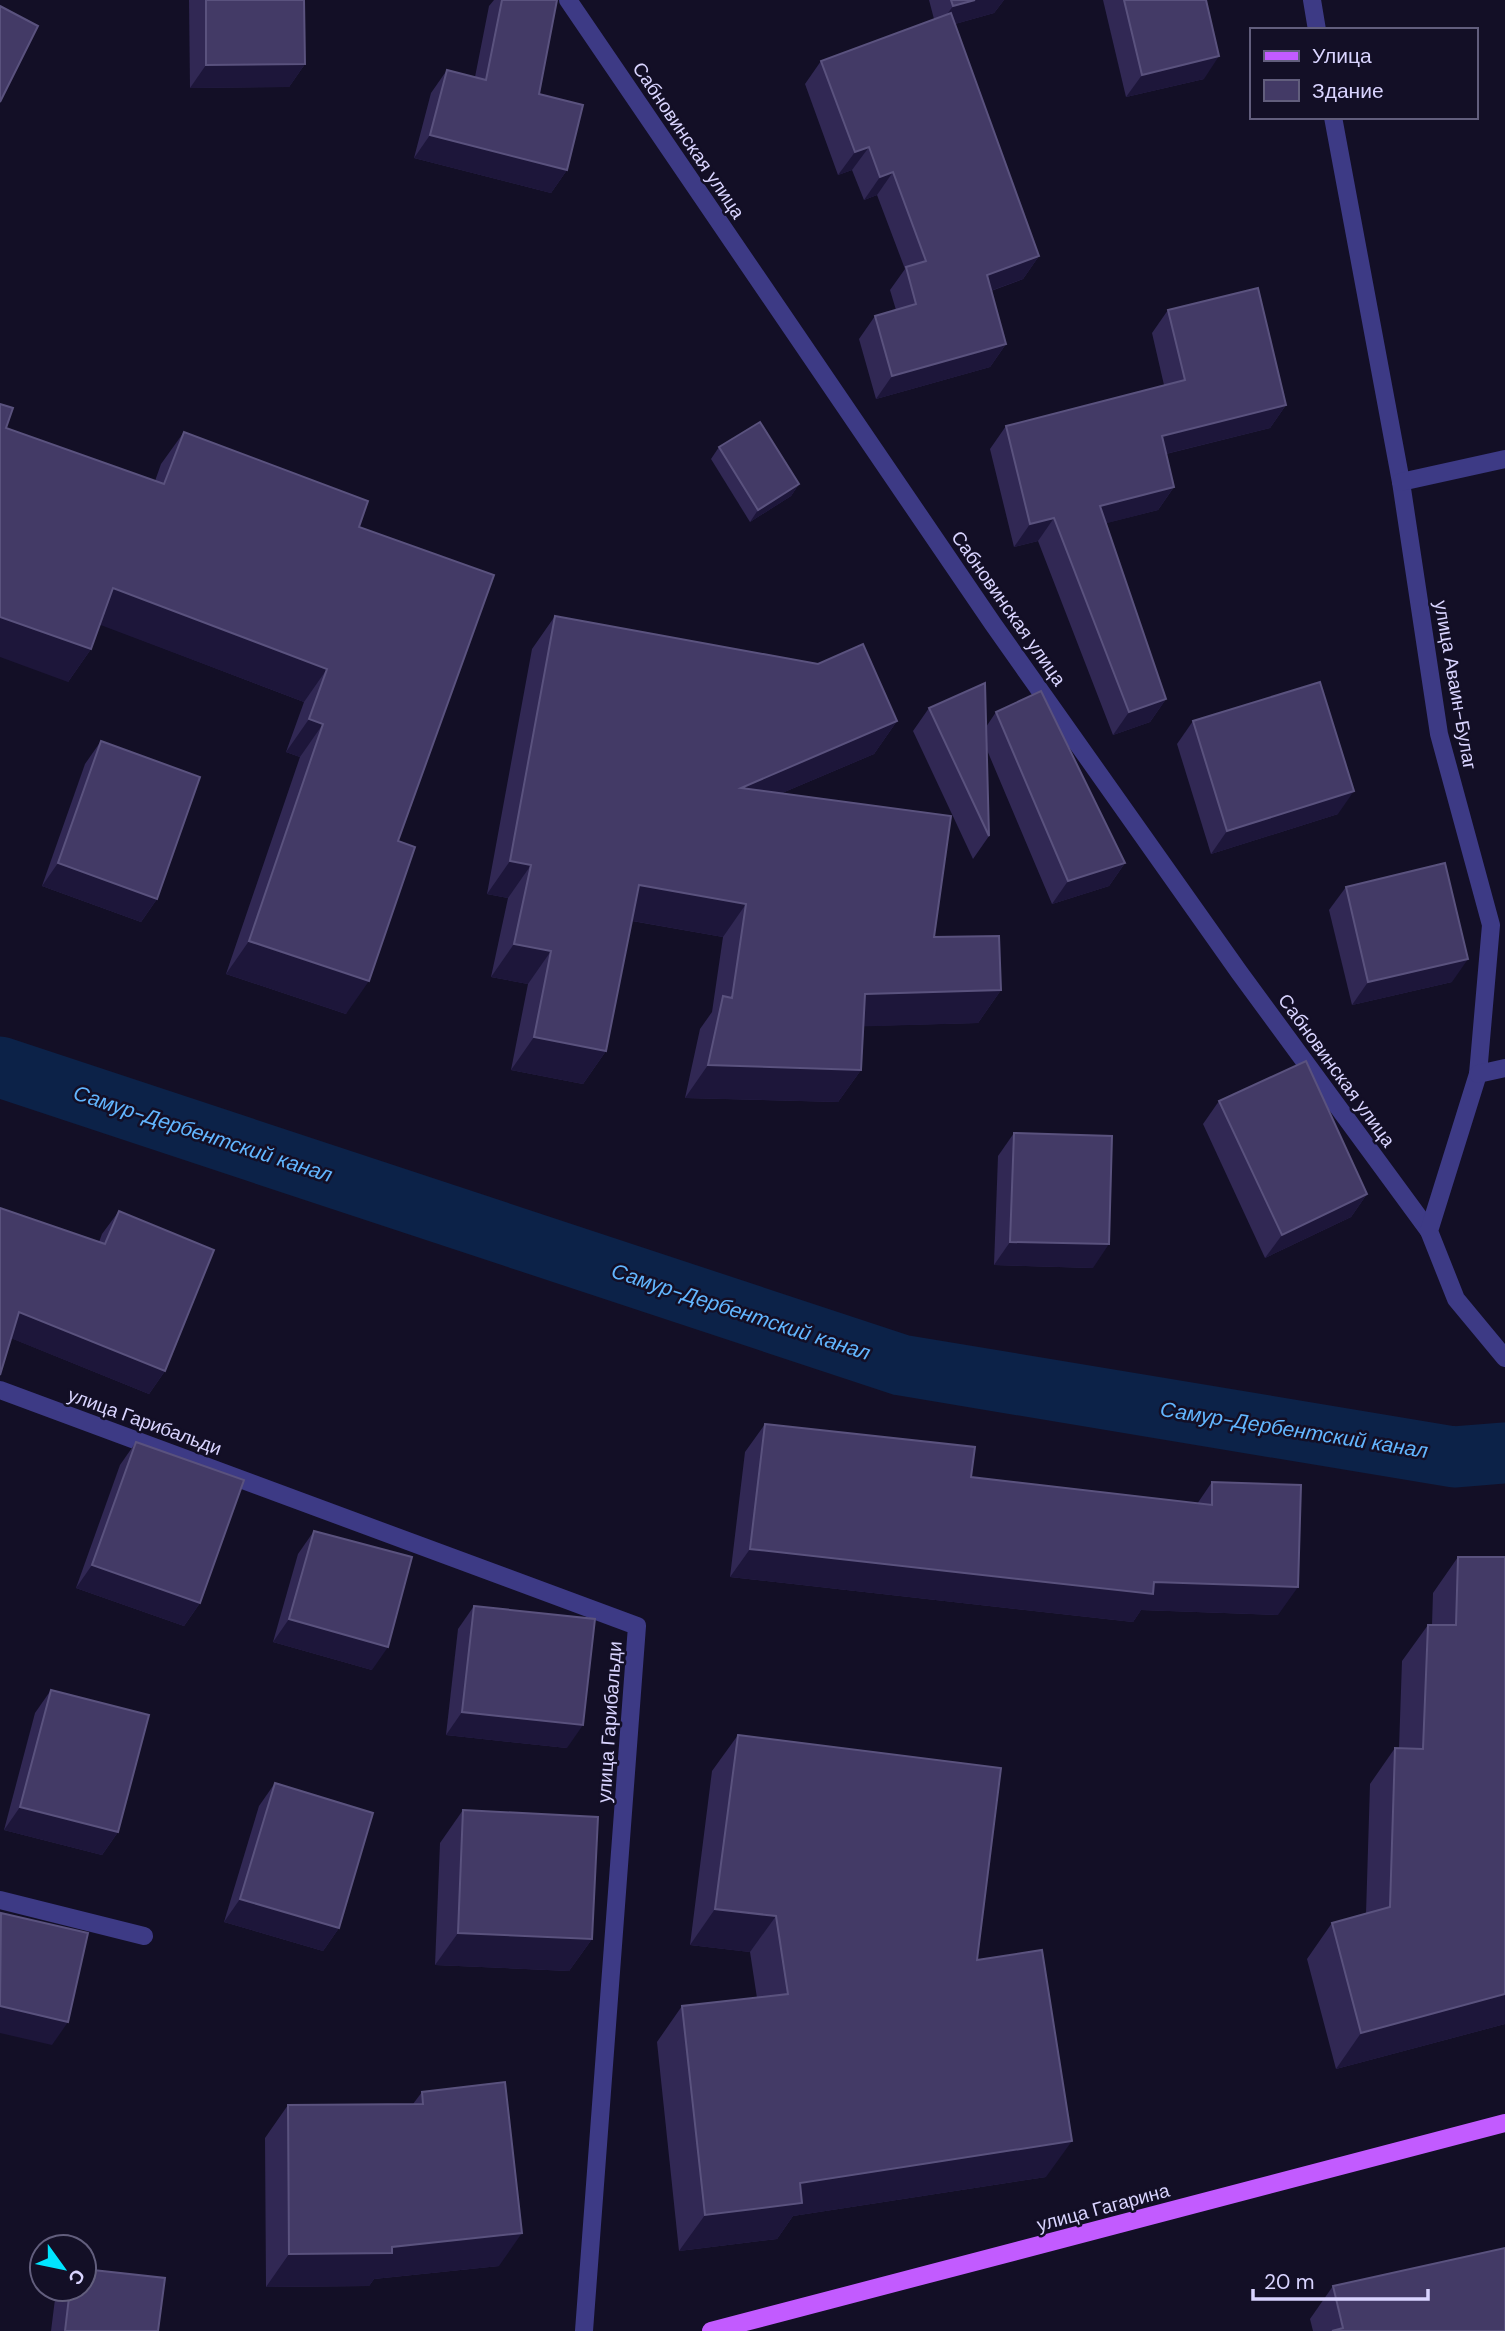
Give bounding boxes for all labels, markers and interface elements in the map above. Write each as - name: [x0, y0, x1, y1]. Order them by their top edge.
- legend: [1250, 28, 1477, 119]
- text: Улица: [1312, 42, 1372, 70]
- street label: Сабновинская улица: [627, 57, 751, 224]
- text: Здание: [1312, 77, 1384, 105]
- street label: Сабновинская улица: [946, 526, 1072, 691]
- street label: улица Аваин-Булаг: [1428, 598, 1483, 772]
- street label: Сабновинская улица: [1272, 989, 1401, 1152]
- water label: Самур-Дербентский канал: [70, 1079, 336, 1189]
- water label: Самур-Дербентский канал: [608, 1257, 874, 1367]
- street label: улица Гарибальди: [64, 1382, 225, 1461]
- water label: Самур-Дербентский канал: [1158, 1395, 1430, 1465]
- street label: улица Гарибальди: [591, 1640, 628, 1804]
- street label: улица Гагарина: [1034, 2178, 1173, 2237]
- north arrow: [28, 2233, 98, 2303]
- scale bar: [1253, 2258, 1428, 2302]
- text: С: [62, 2264, 91, 2290]
- text: 20 m: [1264, 2268, 1315, 2296]

